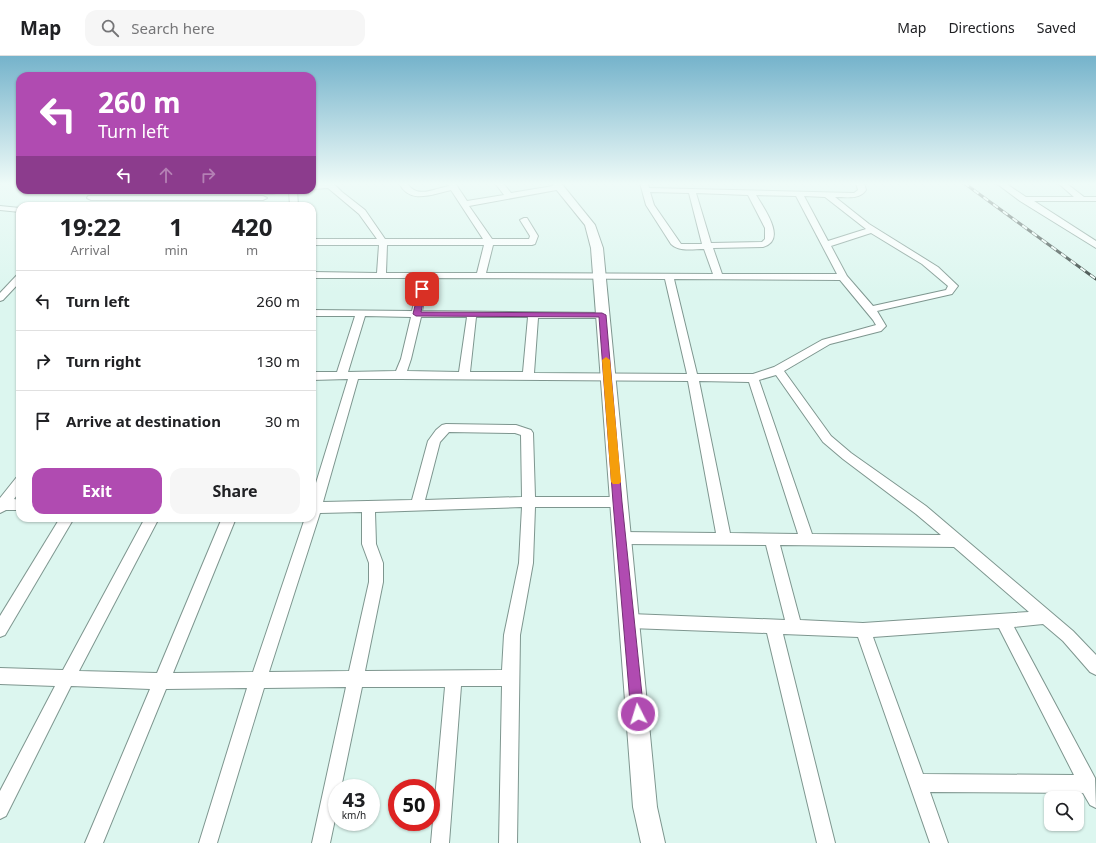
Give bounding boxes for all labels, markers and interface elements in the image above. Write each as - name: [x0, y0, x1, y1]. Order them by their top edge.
- search box: [85, 10, 365, 46]
- text: Map: [20, 15, 61, 41]
- icon: search: [99, 17, 121, 39]
- text: Search here: [131, 18, 215, 38]
- text: Map: [897, 18, 926, 37]
- text: Directions: [948, 18, 1015, 37]
- text: Saved: [1037, 18, 1076, 37]
- text: 260 m: [98, 83, 181, 121]
- icon: left: [32, 88, 84, 140]
- text: Turn left: [98, 119, 169, 143]
- icon: left: [113, 164, 135, 186]
- icon: ahead: [155, 164, 177, 186]
- icon: right: [197, 164, 219, 186]
- text: 19:22: [59, 210, 121, 243]
- text: 1: [169, 210, 183, 243]
- text: 420: [231, 210, 273, 243]
- text: Arrival: [70, 241, 110, 259]
- text: min: [164, 241, 188, 259]
- text: m: [246, 241, 258, 259]
- pin: [405, 272, 439, 306]
- icon: arrive: [411, 278, 433, 300]
- icon: left: [32, 290, 54, 312]
- text: Turn left: [66, 291, 130, 311]
- text: 260 m: [256, 291, 300, 311]
- icon: right: [32, 350, 54, 372]
- text: Turn right: [66, 351, 141, 371]
- text: 130 m: [256, 351, 300, 371]
- icon: arrive: [32, 410, 54, 432]
- text: Arrive at destination: [66, 411, 221, 431]
- text: 30 m: [265, 411, 300, 431]
- button: Exit: [32, 468, 162, 514]
- button: Share: [170, 468, 300, 514]
- position arrow: [617, 693, 659, 735]
- speed limit sign: 50: [388, 779, 440, 831]
- text: 43: [343, 786, 365, 813]
- map controls: [1044, 791, 1084, 831]
- button: search: [1044, 791, 1084, 831]
- text: km/h: [342, 808, 366, 822]

